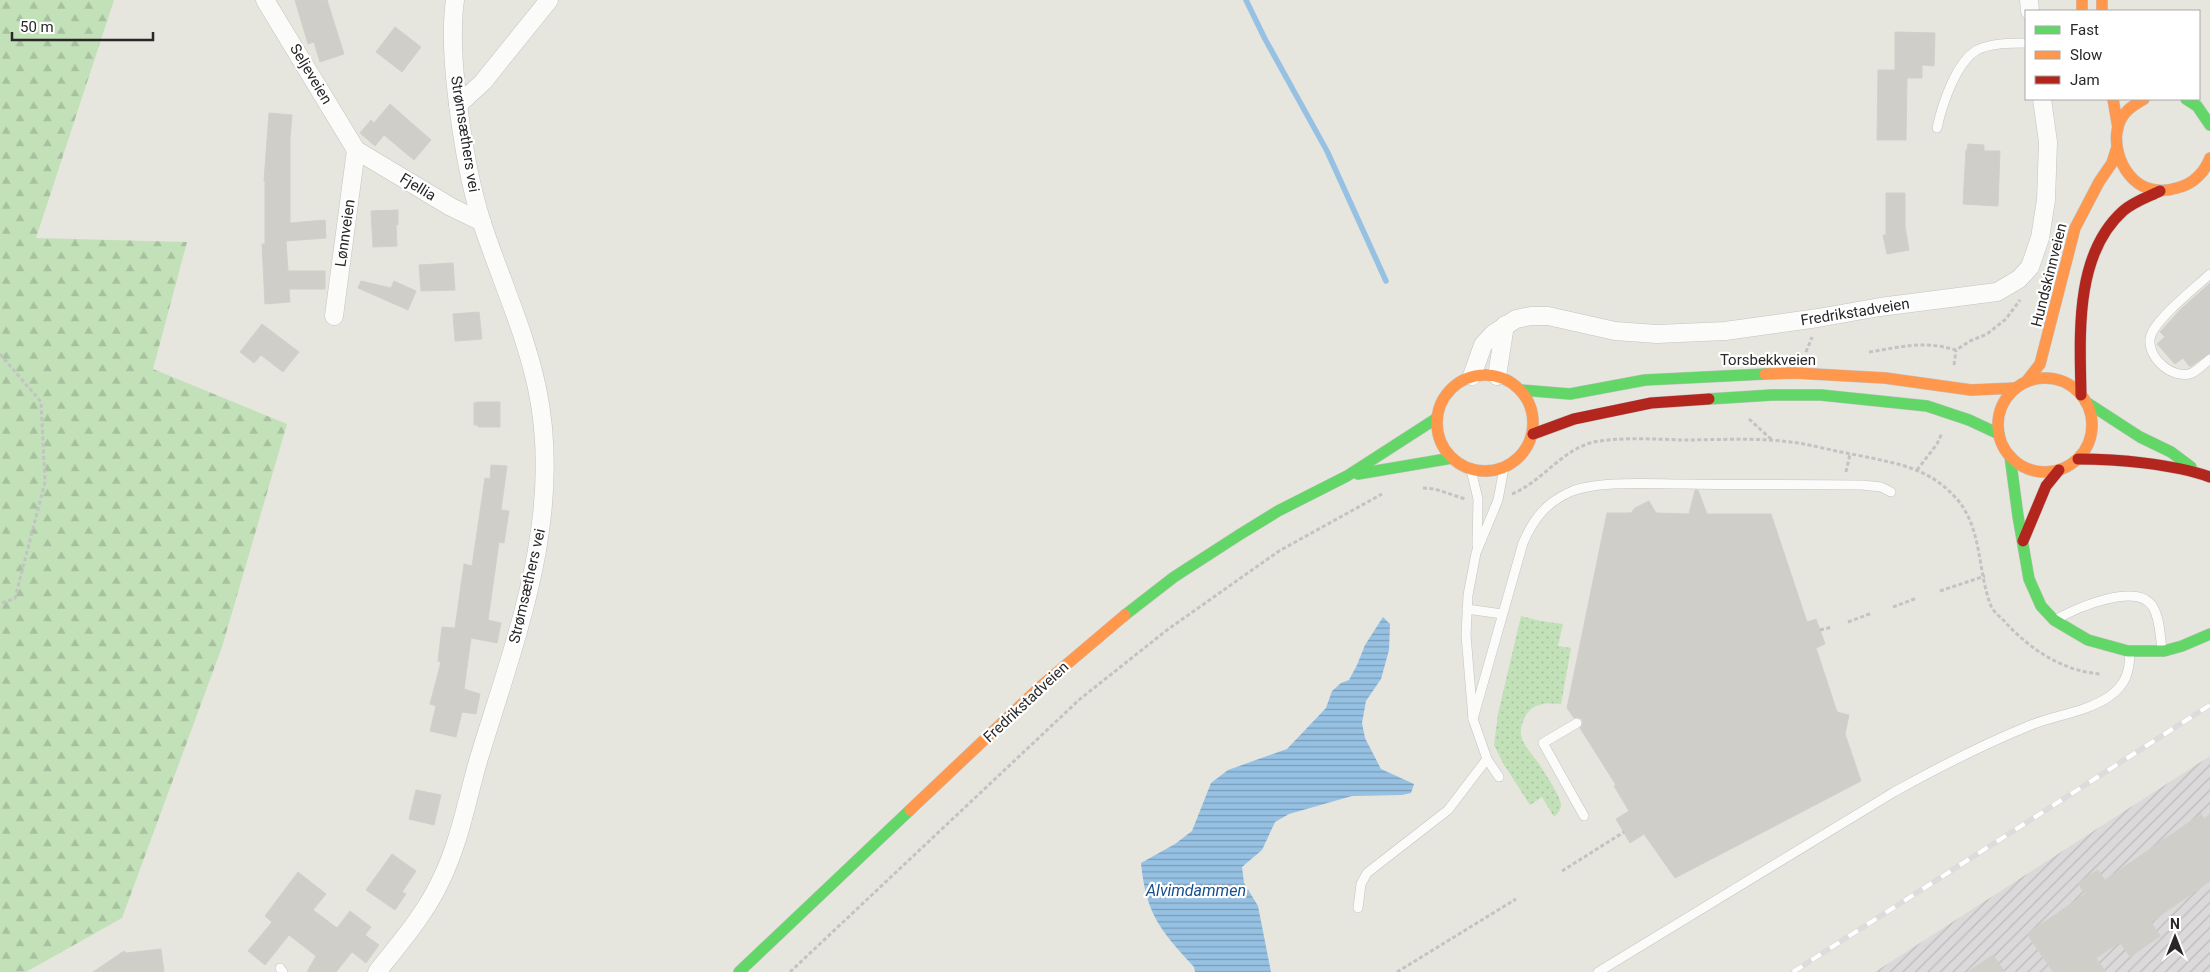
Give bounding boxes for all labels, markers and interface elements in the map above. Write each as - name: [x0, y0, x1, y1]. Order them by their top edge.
- scale bar: [12, 10, 154, 42]
- legend: [2025, 10, 2200, 100]
- text: 50 m: [20, 18, 54, 36]
- text: Fast: [2070, 21, 2099, 39]
- street label: Seljeveien: [286, 41, 336, 107]
- text: Slow: [2070, 46, 2102, 64]
- text: Jam: [2070, 71, 2100, 89]
- street label: Strømsæthers vei: [447, 75, 483, 193]
- street label: Fjellia: [397, 169, 439, 205]
- street label: Lønnveien: [331, 198, 359, 268]
- street label: Hundskinnveien: [2027, 221, 2071, 329]
- street label: Fredrikstadveien: [1799, 295, 1911, 329]
- street label: Torsbekkveien: [1720, 351, 1816, 369]
- street label: Strømsæthers vei: [505, 527, 549, 645]
- street label: Fredrikstadveien: [980, 658, 1072, 746]
- water label: Alvimdammen: [1145, 881, 1246, 900]
- north arrow: [2150, 912, 2200, 962]
- text: N: [2170, 916, 2180, 932]

